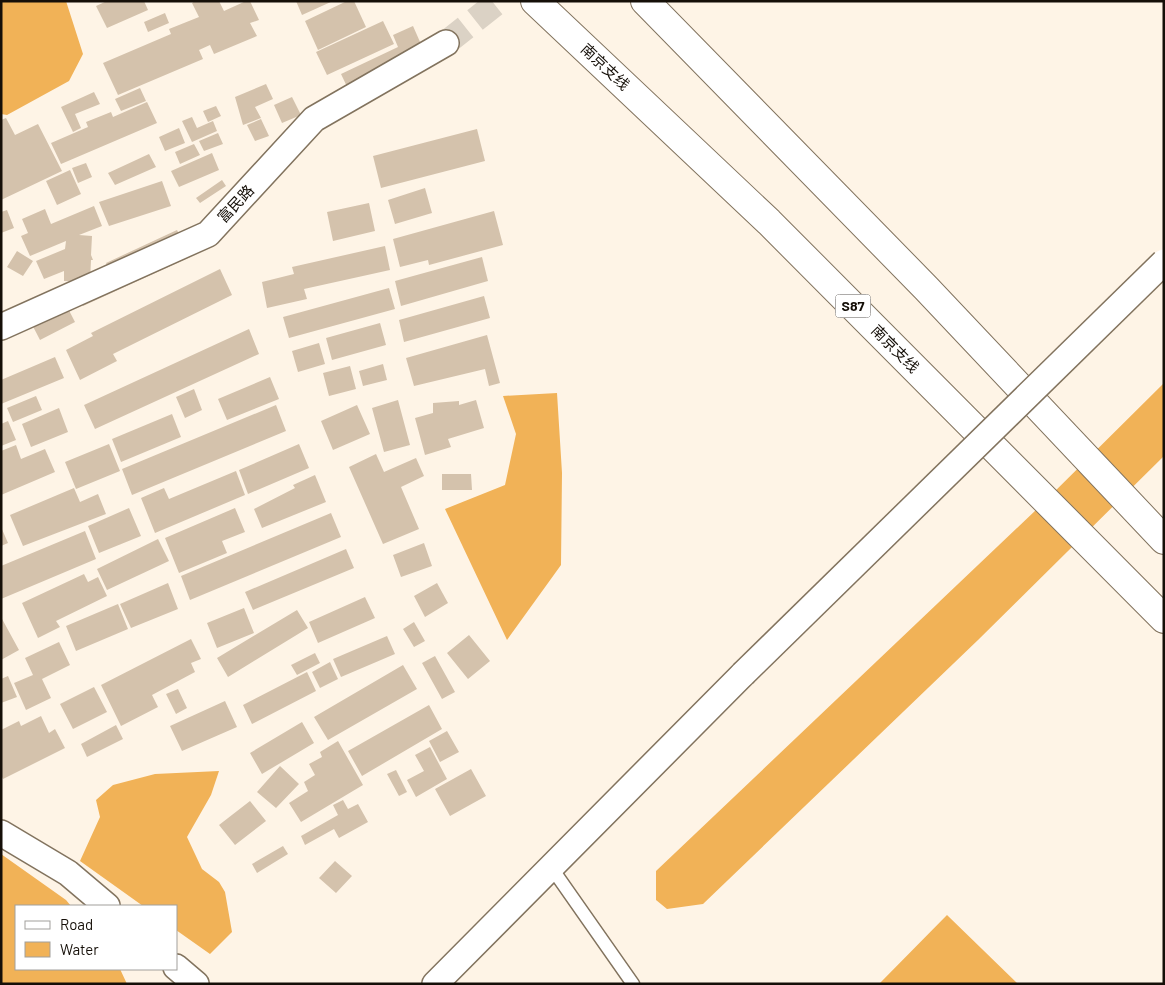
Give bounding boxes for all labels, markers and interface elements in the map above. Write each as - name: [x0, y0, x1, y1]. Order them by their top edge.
- street label: 南京支线: [578, 39, 634, 93]
- street label: 富民路: [213, 181, 257, 226]
- road number: S87: [836, 294, 870, 318]
- street label: 南京支线: [868, 321, 923, 376]
- legend: [15, 905, 178, 970]
- text: Road: [60, 915, 93, 933]
- text: Water: [60, 940, 99, 958]

